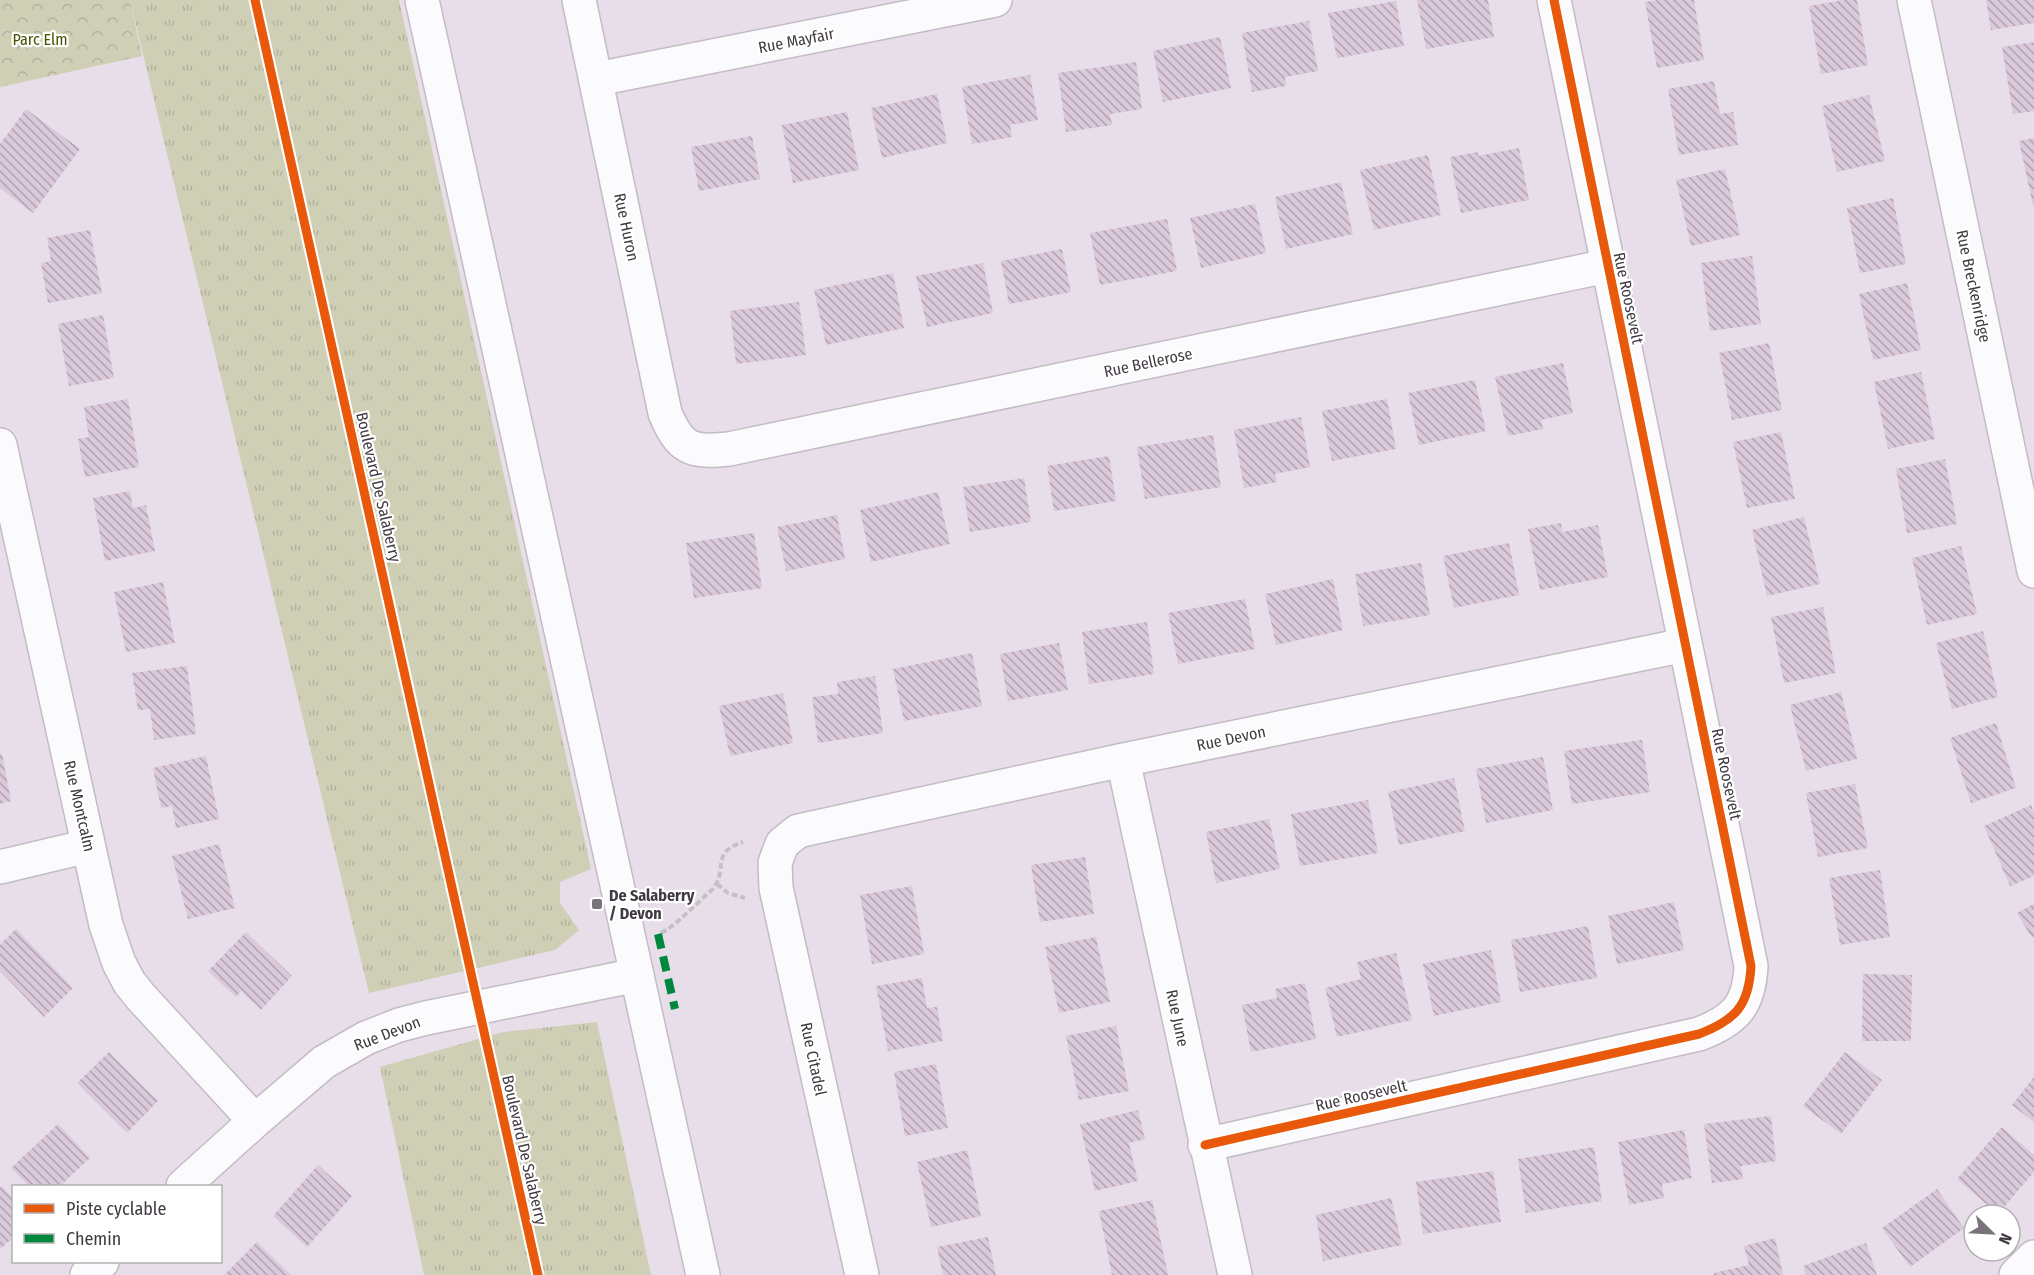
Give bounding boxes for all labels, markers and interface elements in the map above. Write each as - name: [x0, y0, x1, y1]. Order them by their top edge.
- street label: Rue Mayfair: [757, 24, 836, 57]
- park label: Parc Elm: [12, 30, 68, 49]
- street label: Rue Huron: [610, 191, 643, 263]
- street label: Rue Breckenridge: [1952, 228, 1995, 344]
- street label: Rue Roosevelt: [1610, 251, 1648, 346]
- street label: Rue Bellerose: [1102, 344, 1194, 381]
- street label: Boulevard De Salaberry: [352, 410, 405, 565]
- street label: Rue Devon: [1195, 722, 1267, 755]
- street label: Rue Roosevelt: [1708, 727, 1746, 822]
- street label: Rue Montcalm: [60, 759, 99, 853]
- place label: De Salaberry / Devon: [609, 886, 695, 923]
- marker: De Salaberry / Devon: [590, 897, 604, 911]
- street label: Rue June: [1162, 988, 1193, 1048]
- street label: Rue Devon: [351, 1012, 423, 1055]
- street label: Rue Citadel: [796, 1021, 831, 1098]
- street label: Boulevard De Salaberry: [498, 1073, 551, 1228]
- street label: Rue Roosevelt: [1314, 1076, 1409, 1115]
- legend: [12, 1185, 222, 1263]
- text: Piste cyclable: [66, 1198, 166, 1220]
- north arrow: [1962, 1203, 2022, 1263]
- text: Chemin: [66, 1228, 121, 1250]
- text: N: [1995, 1231, 2016, 1247]

